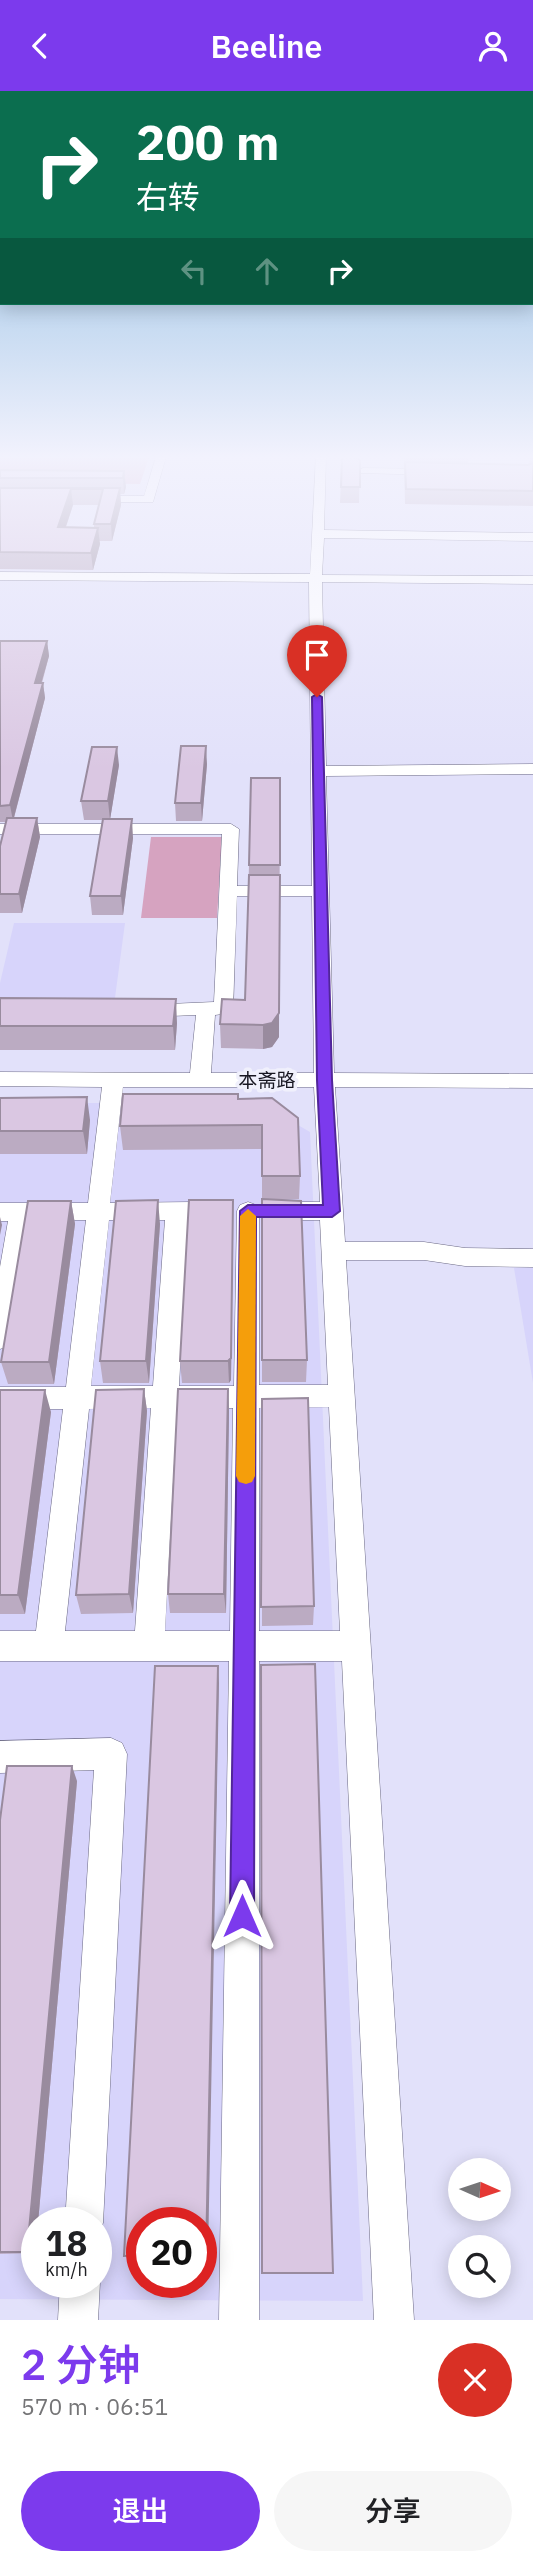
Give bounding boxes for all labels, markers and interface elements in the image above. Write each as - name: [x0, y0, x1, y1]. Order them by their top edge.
- text: Beeline: [211, 25, 322, 67]
- icon: back: [21, 27, 59, 65]
- icon: person: [474, 27, 512, 65]
- text: 200 m: [136, 110, 280, 173]
- icon: right: [21, 119, 112, 210]
- text: 右转: [136, 176, 200, 218]
- icon: left: [175, 252, 213, 290]
- icon: ahead: [248, 252, 286, 290]
- icon: right: [321, 252, 359, 290]
- pin: [287, 625, 347, 697]
- icon: arrive: [298, 636, 336, 674]
- street label: 本斋路: [238, 1068, 296, 1092]
- position arrow: [205, 1879, 279, 1953]
- north arrow: [448, 2158, 511, 2221]
- map controls: [448, 2158, 511, 2298]
- speed limit sign: 20: [126, 2207, 217, 2298]
- text: 18: [45, 2220, 88, 2266]
- button: search: [448, 2235, 511, 2298]
- text: km/h: [45, 2258, 88, 2281]
- text: 2 分钟: [21, 2337, 140, 2392]
- button: close: [438, 2343, 512, 2417]
- text: 570 m · 06:51: [21, 2391, 168, 2421]
- button: 退出: [21, 2471, 260, 2551]
- button: 分享: [274, 2471, 512, 2551]

